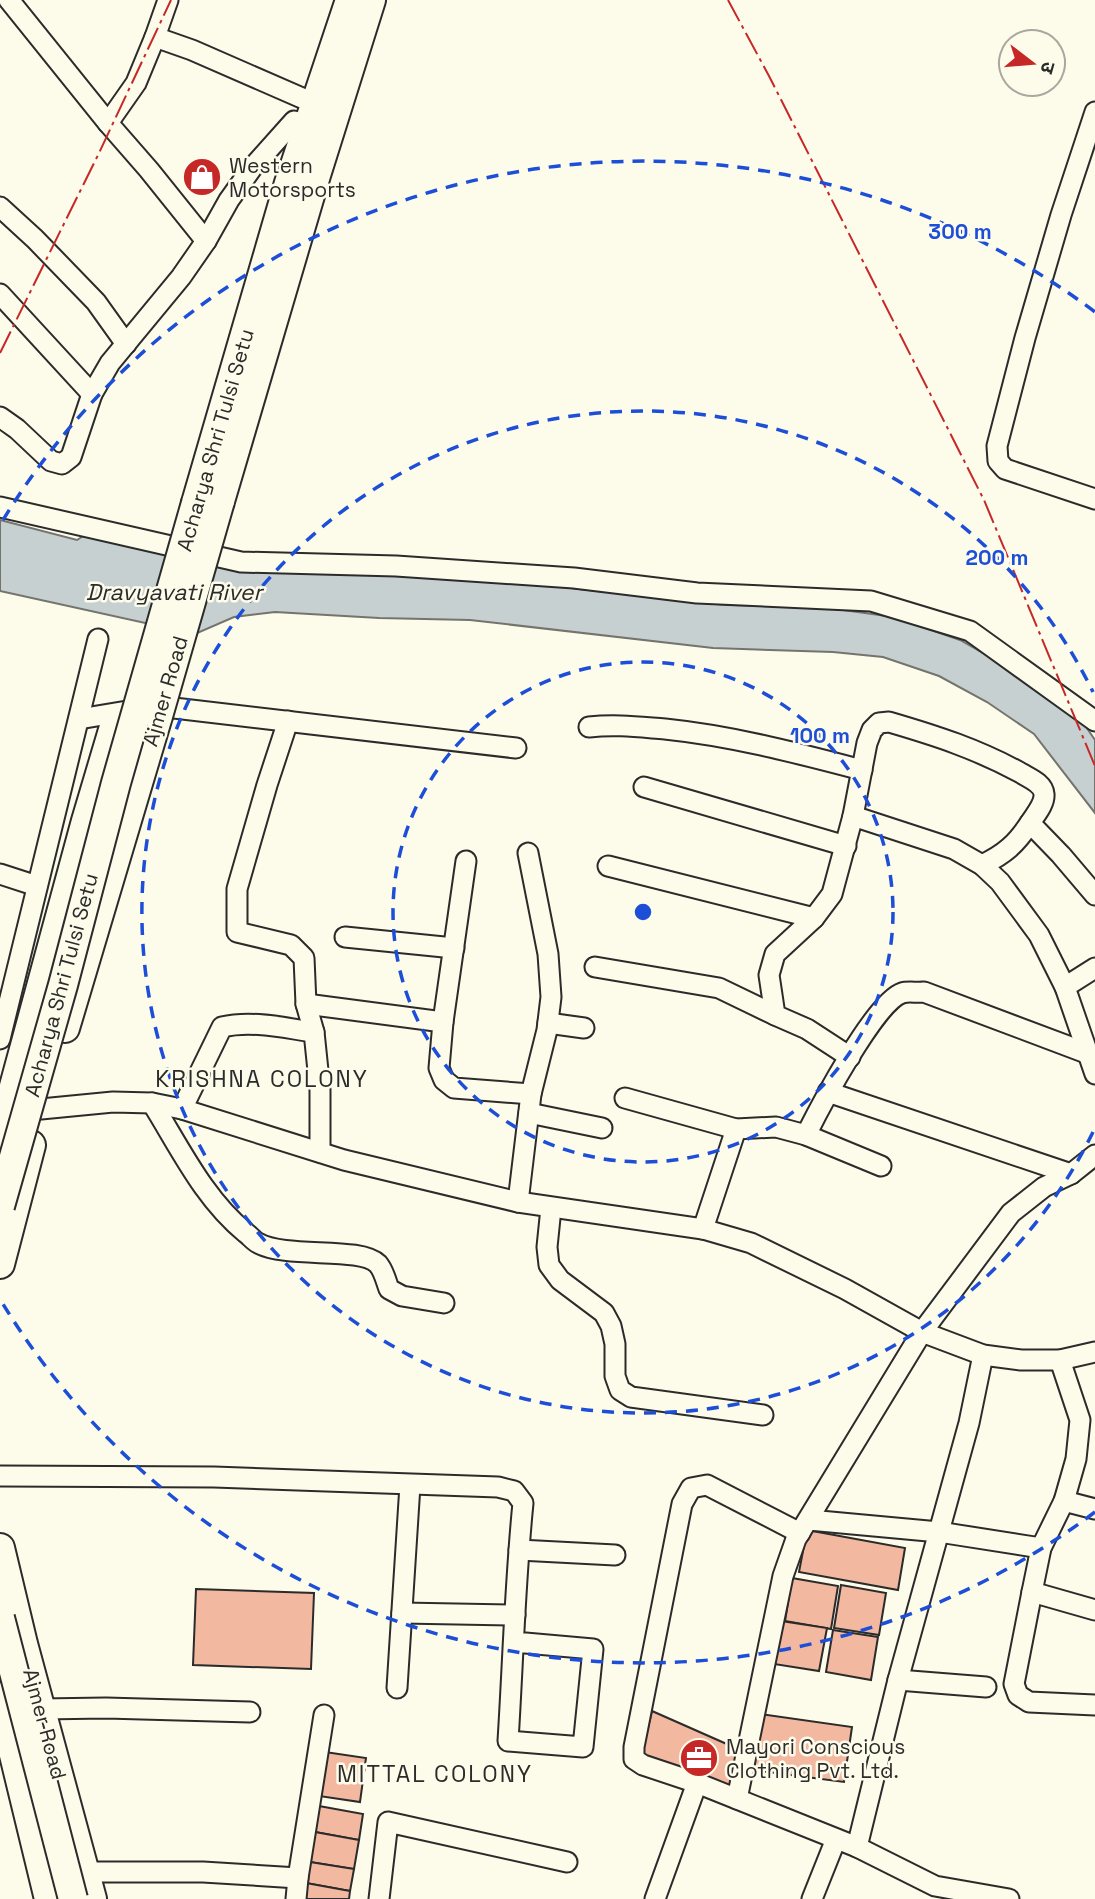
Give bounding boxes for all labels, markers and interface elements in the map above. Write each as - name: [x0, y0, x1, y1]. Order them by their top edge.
- north arrow: [997, 28, 1067, 98]
- text: उ: [1034, 59, 1061, 77]
- place label: Western Motorsports: [229, 152, 356, 203]
- shop icon: Western Motorsports: [181, 156, 223, 198]
- text: 300 m: [928, 218, 992, 245]
- street label: Acharya Shri Tulsi Setu: [170, 326, 260, 554]
- text: 200 m: [966, 544, 1028, 571]
- water label: Dravyavati River: [86, 577, 264, 607]
- street label: Ajmer Road: [136, 633, 194, 749]
- text: 100 m: [790, 722, 850, 749]
- street label: Acharya Shri Tulsi Setu: [18, 870, 104, 1100]
- centre of rings: [631, 900, 655, 924]
- district label: KRISHNA COLONY: [155, 1064, 369, 1094]
- street label: Ajmer Road: [17, 1666, 73, 1782]
- place label: Mayori Conscious Clothing Pvt. Ltd.: [726, 1733, 905, 1784]
- office icon: Mayori Conscious Clothing Pvt. Ltd.: [678, 1737, 720, 1779]
- district label: MITTAL COLONY: [337, 1759, 533, 1789]

